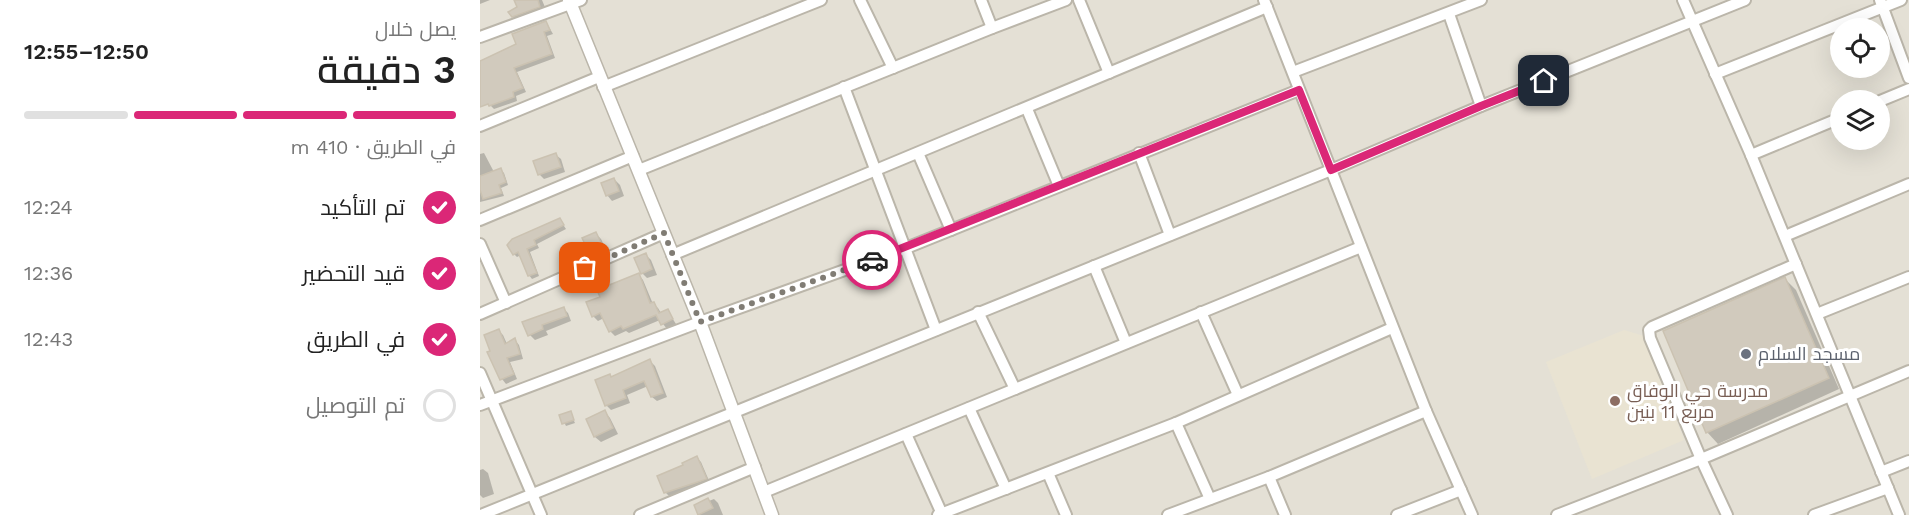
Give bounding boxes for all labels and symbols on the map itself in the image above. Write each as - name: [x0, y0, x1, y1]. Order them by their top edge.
- pin: [1518, 55, 1569, 106]
- courier: [842, 230, 902, 290]
- pin: [559, 242, 610, 293]
- place label: مسجد السلام: [1758, 343, 1860, 366]
- marker: مسجد السلام: [1739, 347, 1753, 361]
- place label: مدرسة حي الوفاق مربع 11 بنين: [1627, 380, 1768, 424]
- marker: مدرسة حي الوفاق مربع 11 بنين: [1608, 394, 1622, 408]

